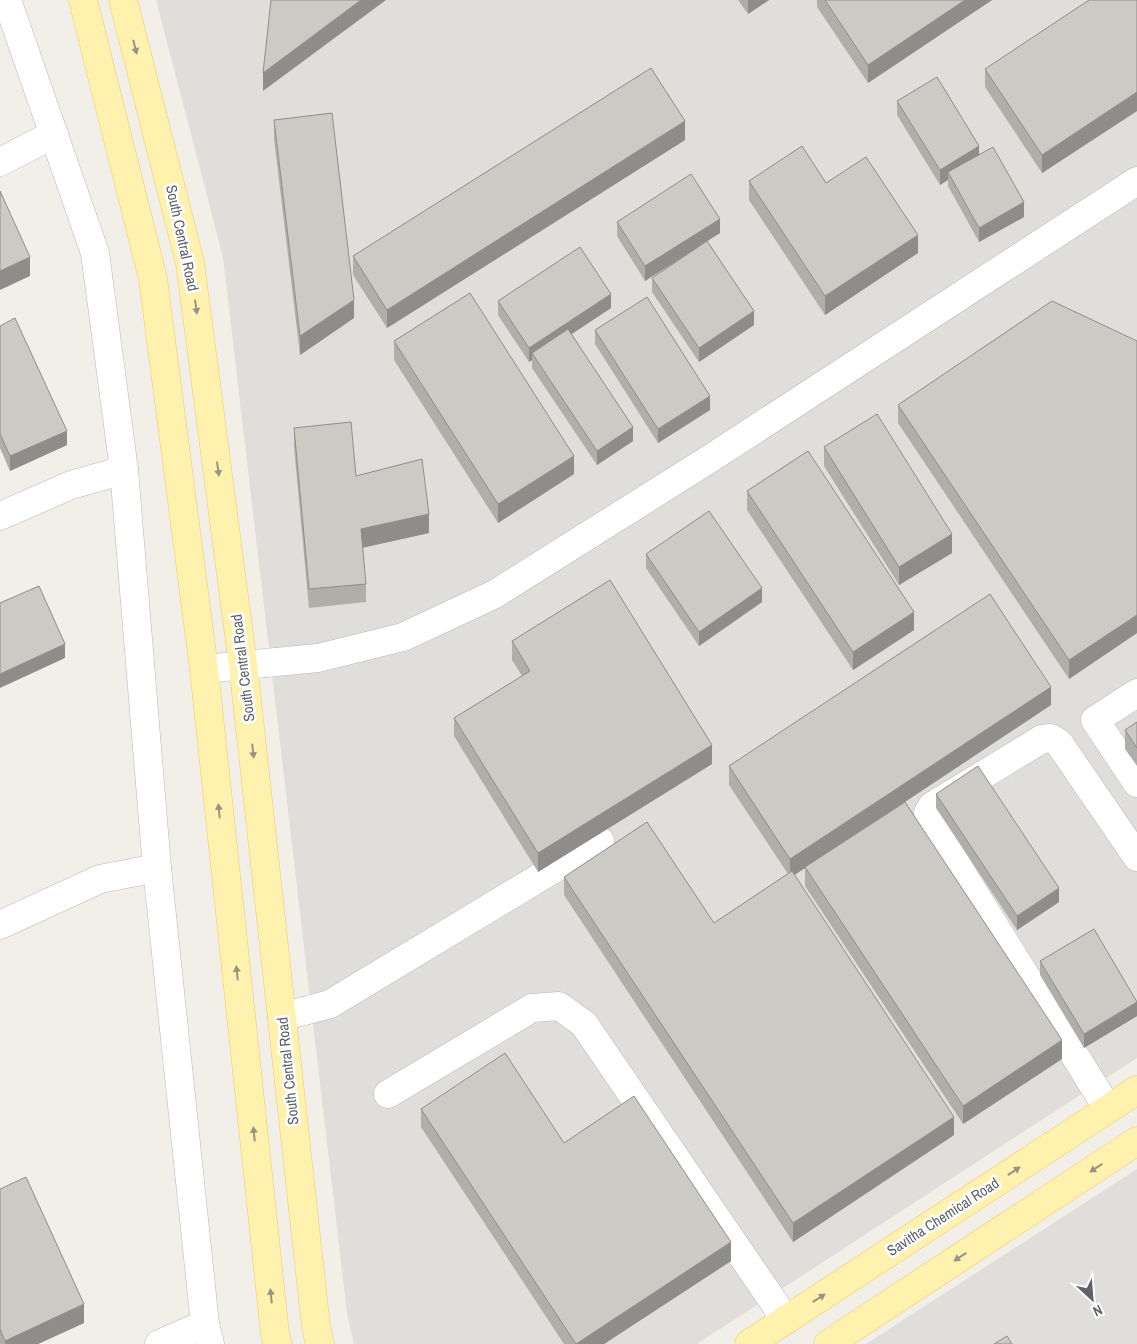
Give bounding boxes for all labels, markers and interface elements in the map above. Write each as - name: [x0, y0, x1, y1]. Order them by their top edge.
- one-way arrow: [131, 40, 139, 55]
- street label: South Central Road: [161, 183, 204, 293]
- one-way arrow: [192, 300, 200, 316]
- one-way arrow: [214, 461, 222, 477]
- street label: South Central Road: [225, 613, 260, 723]
- one-way arrow: [249, 744, 257, 760]
- one-way arrow: [215, 803, 223, 819]
- one-way arrow: [233, 964, 241, 980]
- street label: South Central Road: [271, 1016, 304, 1126]
- one-way arrow: [250, 1126, 258, 1142]
- one-way arrow: [1090, 1163, 1103, 1173]
- one-way arrow: [1007, 1166, 1020, 1175]
- street label: Savitha Chemical Road: [883, 1172, 1003, 1261]
- one-way arrow: [954, 1252, 967, 1262]
- north arrow: [1067, 1274, 1117, 1324]
- one-way arrow: [267, 1287, 275, 1303]
- one-way arrow: [813, 1293, 826, 1303]
- text: N: [1090, 1301, 1105, 1321]

